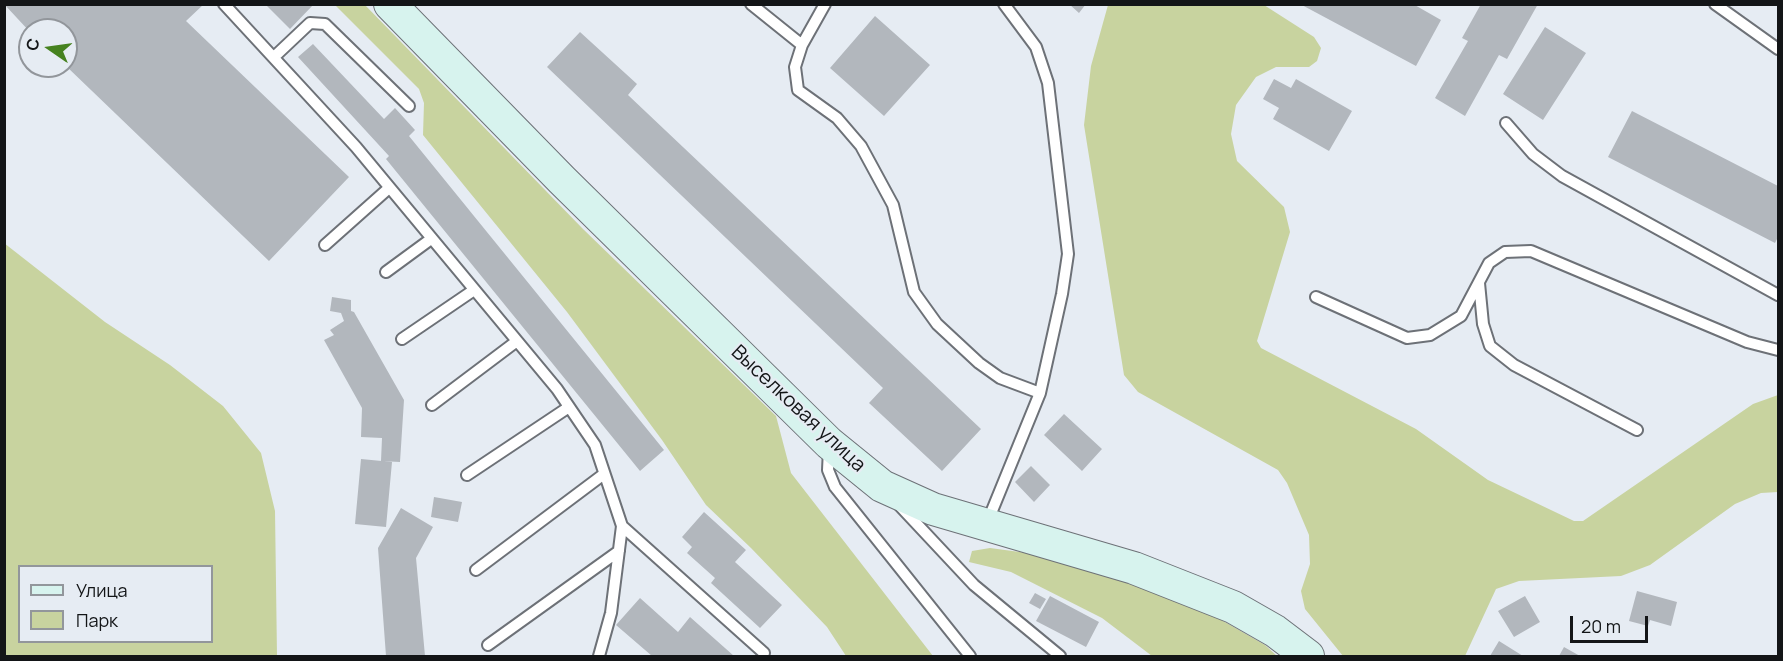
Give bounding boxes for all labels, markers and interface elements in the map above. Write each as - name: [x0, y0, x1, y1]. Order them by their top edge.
- north arrow: [18, 18, 78, 78]
- text: С: [20, 36, 44, 53]
- street label: Выселковая улица: [726, 341, 870, 477]
- legend: [18, 565, 213, 643]
- text: Улица: [76, 578, 128, 602]
- scale bar: [1573, 604, 1651, 642]
- text: Парк: [76, 608, 118, 632]
- text: 20 m: [1581, 614, 1621, 638]

